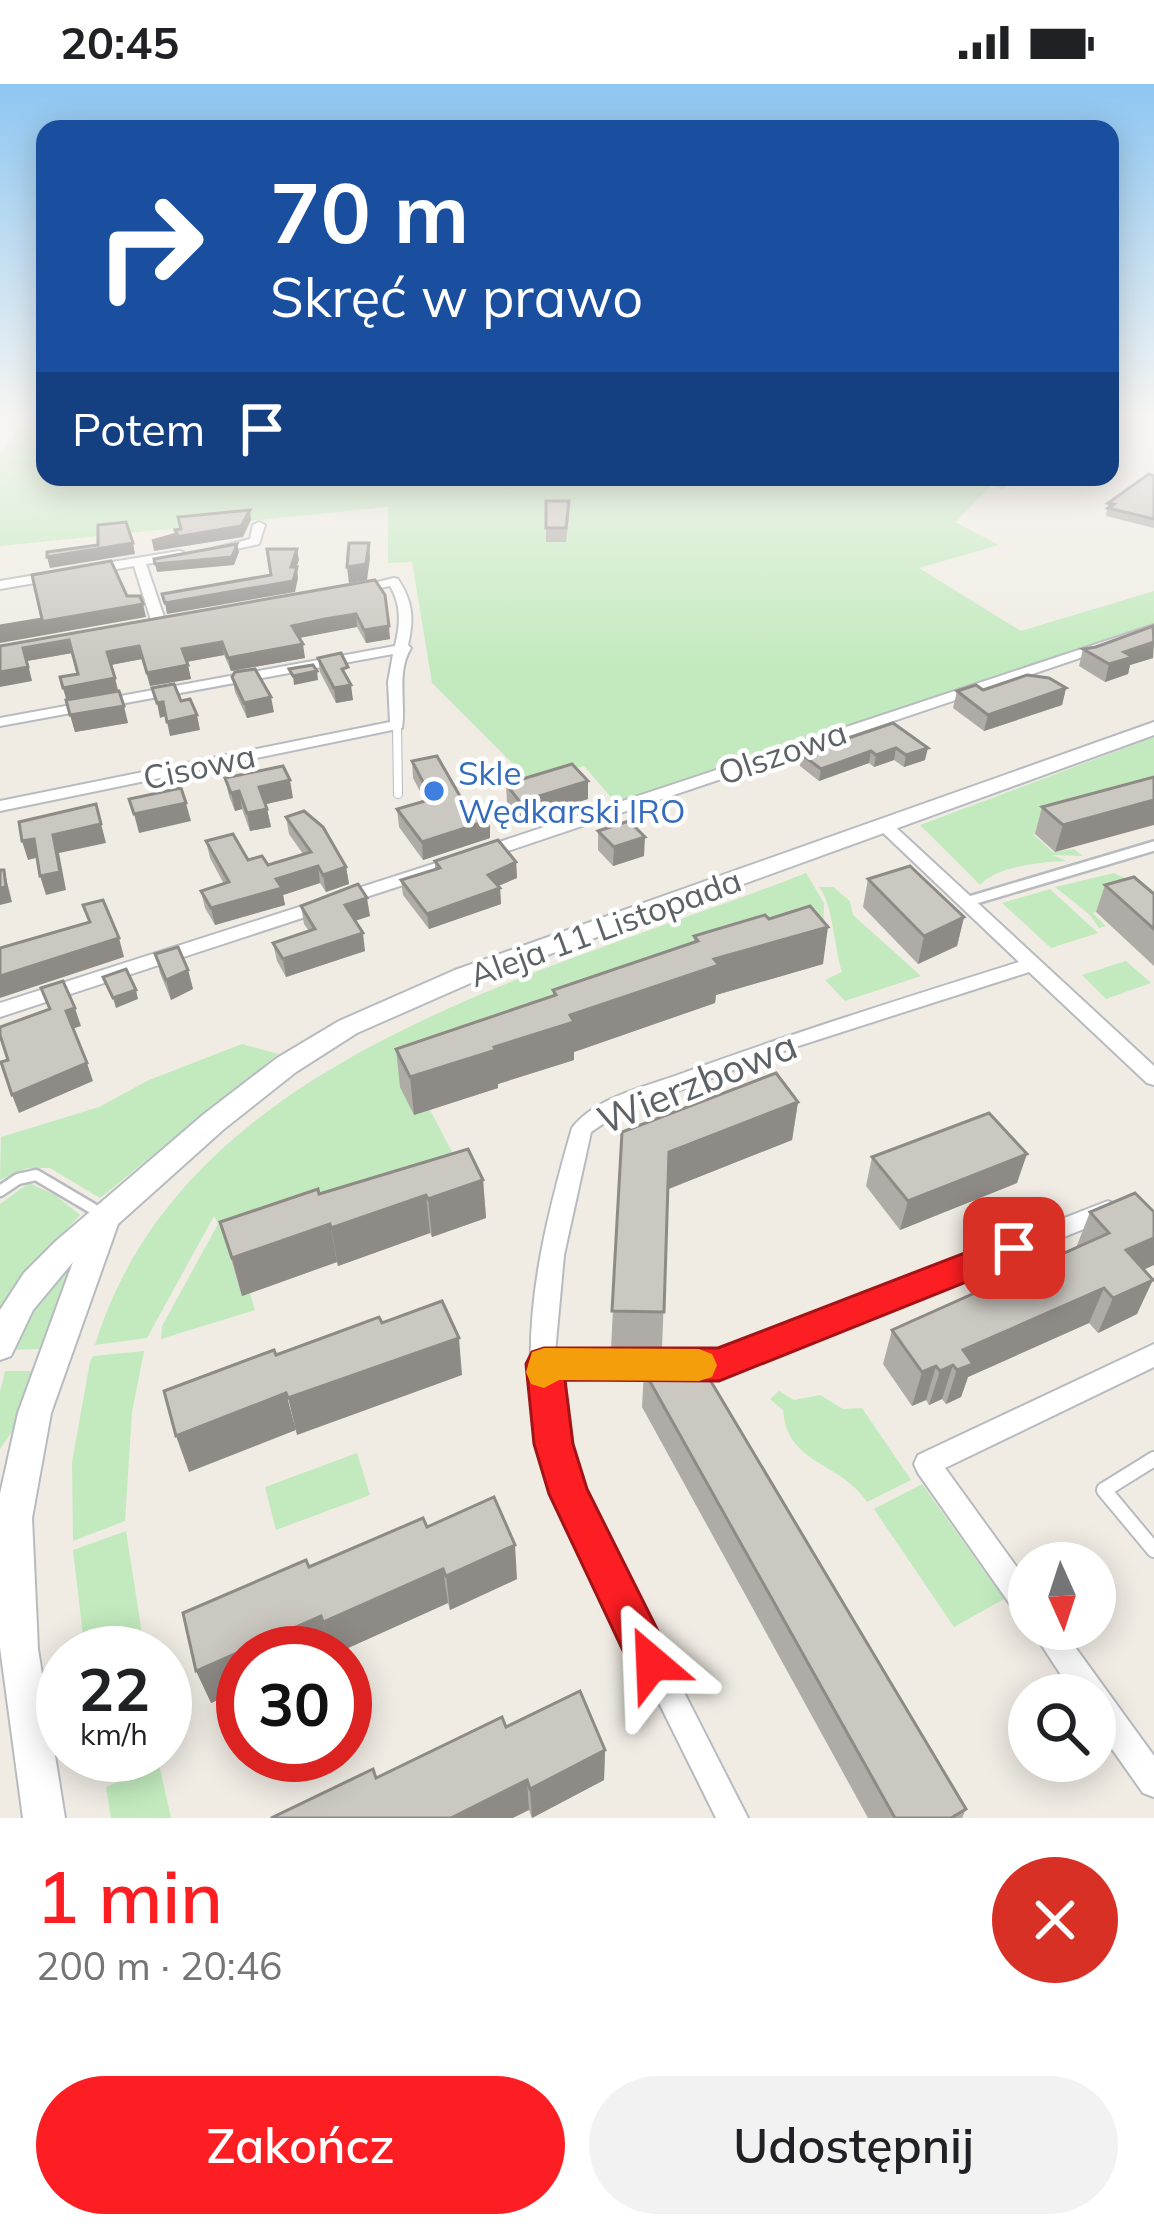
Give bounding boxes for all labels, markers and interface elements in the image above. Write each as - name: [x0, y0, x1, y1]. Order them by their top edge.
- text: 20:45: [60, 14, 179, 70]
- text: 70 m: [270, 159, 469, 264]
- icon: right: [72, 168, 228, 324]
- text: Skręć w prawo: [270, 263, 643, 331]
- icon: arrive: [229, 396, 295, 462]
- text: Potem: [72, 401, 205, 457]
- street label: Olszowa: [712, 711, 852, 793]
- street label: Cisowa: [139, 734, 259, 798]
- place label: Skle Wędkarski IRO: [458, 752, 685, 831]
- marker: Skle Wędkarski IRO: [421, 778, 447, 804]
- street label: Aleja 11 Listopada: [464, 859, 746, 995]
- street label: Wierzbowa: [590, 1020, 804, 1144]
- pin: [963, 1197, 1065, 1299]
- icon: arrive: [981, 1215, 1047, 1281]
- north arrow: [1008, 1542, 1116, 1650]
- map controls: [1008, 1542, 1116, 1782]
- position arrow: [589, 1600, 715, 1726]
- speed limit sign: 30: [216, 1626, 372, 1782]
- text: 22: [78, 1651, 150, 1726]
- button: search: [1008, 1674, 1116, 1782]
- text: km/h: [80, 1715, 148, 1753]
- text: 1 min: [36, 1851, 223, 1941]
- button: close: [992, 1857, 1118, 1983]
- text: 200 m · 20:46: [36, 1941, 282, 1990]
- button: Zakończ: [36, 2076, 565, 2214]
- button: Udostępnij: [589, 2076, 1118, 2214]

